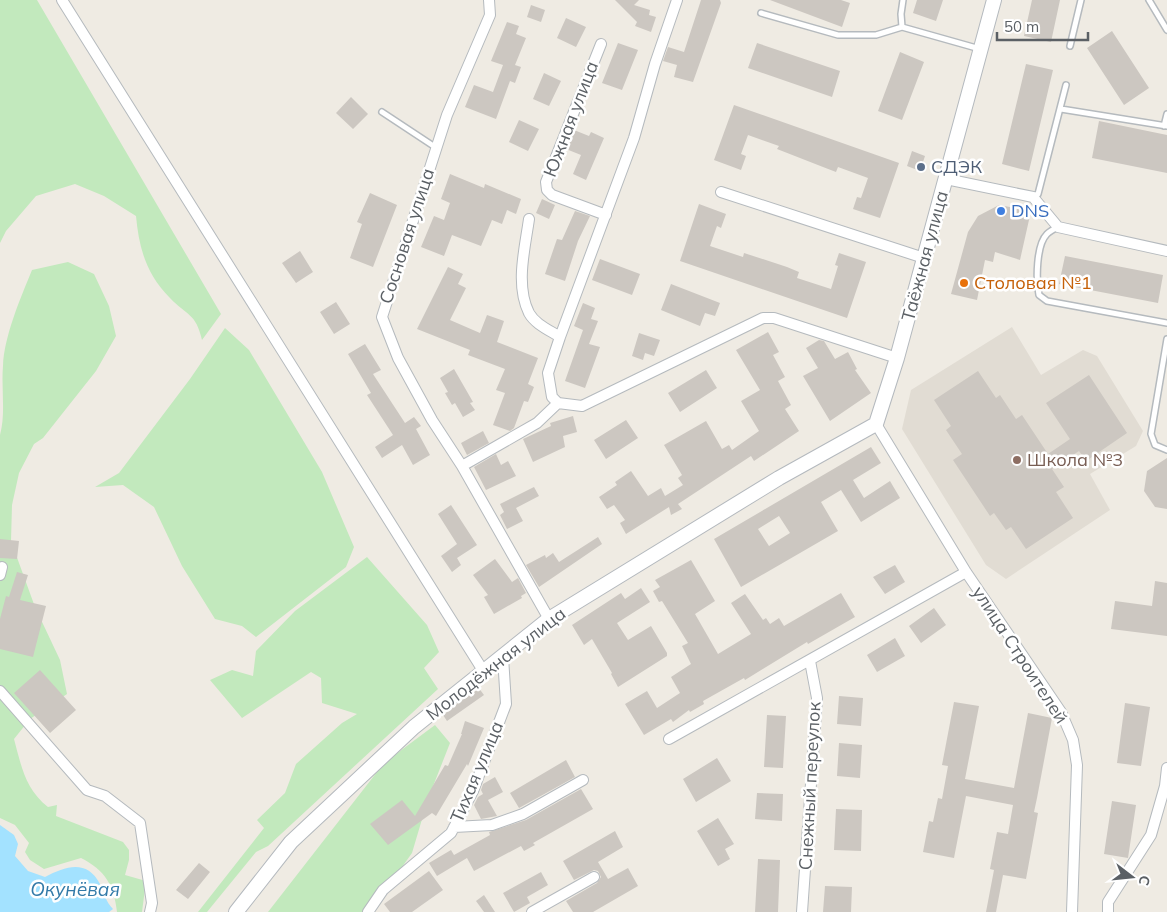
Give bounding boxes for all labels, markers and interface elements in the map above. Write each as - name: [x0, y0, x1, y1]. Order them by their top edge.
- scale bar: [997, 10, 1088, 42]
- text: 50 m: [1004, 17, 1039, 36]
- street label: Южная улица: [538, 58, 603, 180]
- place label: СДЭК: [931, 155, 982, 178]
- marker: СДЭК: [915, 161, 927, 173]
- street label: Сосновая улица: [374, 165, 439, 306]
- street label: Таёжная улица: [896, 188, 953, 323]
- place label: DNS: [1011, 199, 1049, 222]
- marker: DNS: [995, 205, 1007, 217]
- place label: Столовая №1: [974, 271, 1092, 294]
- marker: Столовая №1: [958, 277, 970, 289]
- place label: Школа №3: [1027, 448, 1123, 471]
- marker: Школа №3: [1011, 454, 1023, 466]
- street label: улица Строителей: [967, 582, 1073, 728]
- street label: Молодёжная улица: [421, 602, 570, 725]
- street label: Снежный переулок: [794, 701, 825, 871]
- street label: Тихая улица: [445, 718, 508, 826]
- north arrow: [1107, 852, 1157, 902]
- text: С: [1135, 873, 1154, 888]
- water label: Окунёвая: [30, 877, 120, 901]

